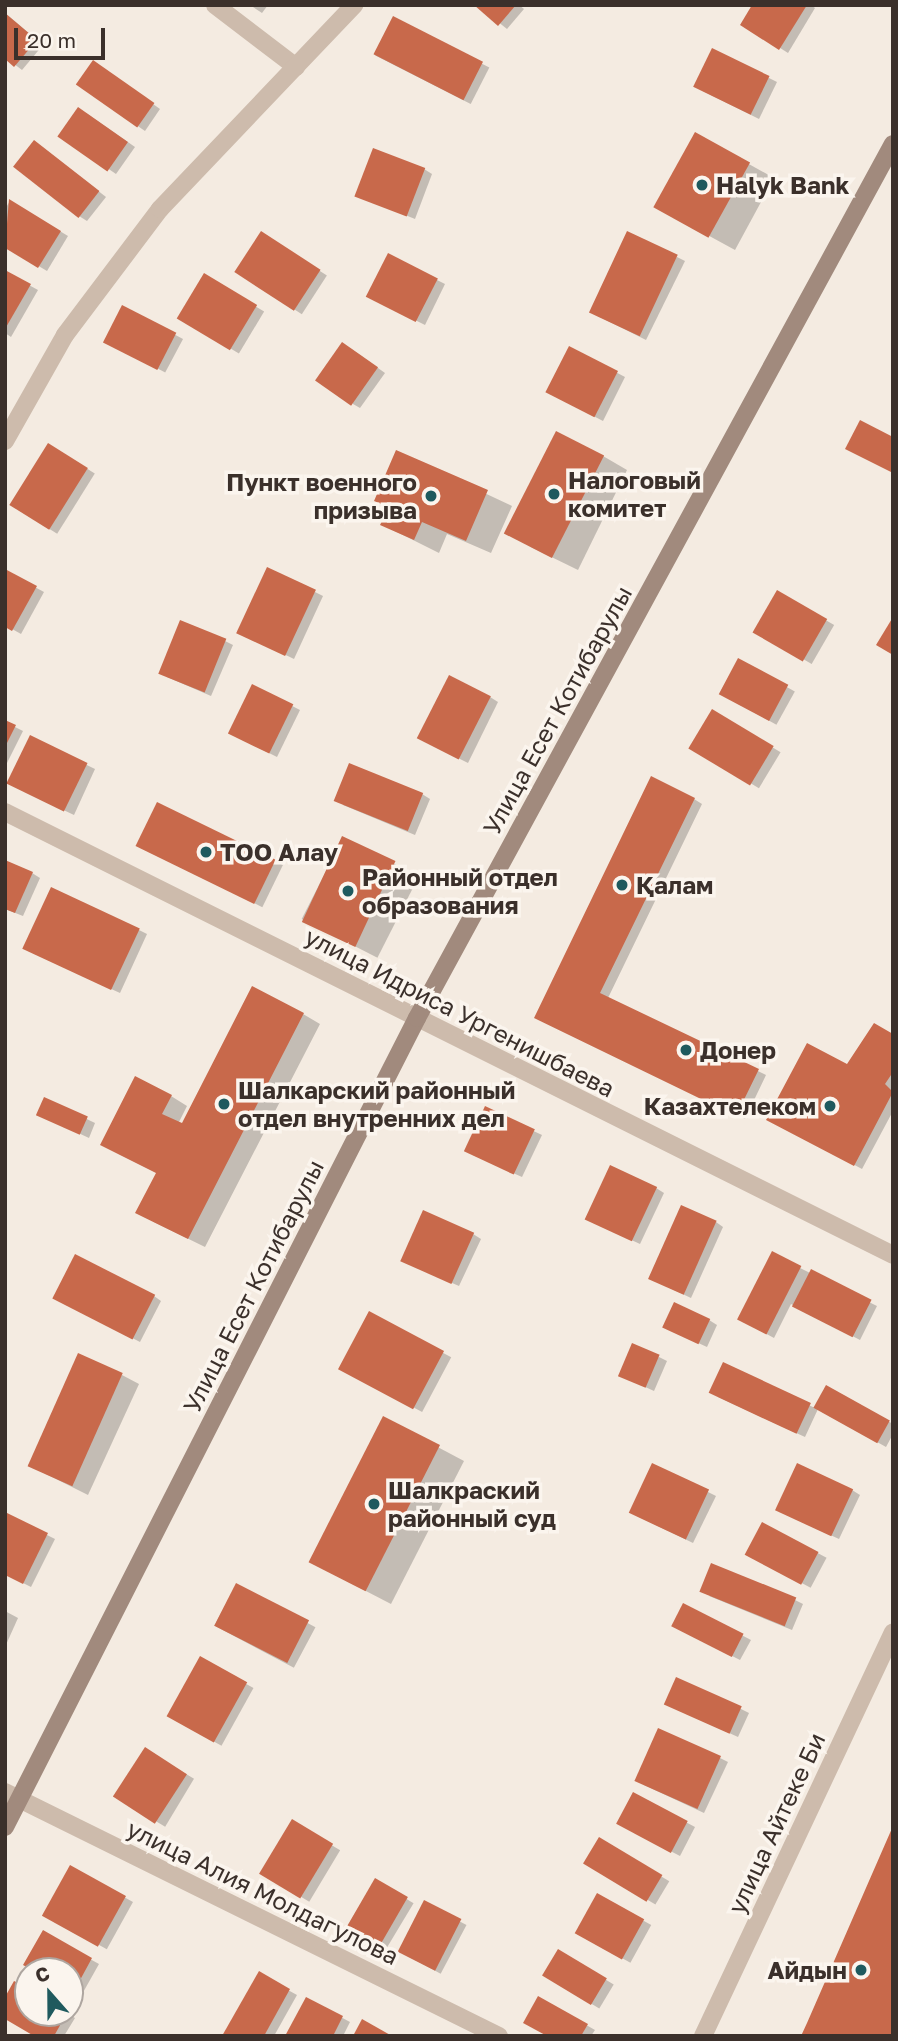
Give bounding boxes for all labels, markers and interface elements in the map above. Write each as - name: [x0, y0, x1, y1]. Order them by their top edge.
- scale bar: [18, 14, 108, 58]
- text: 20 m: [27, 27, 76, 53]
- place label: Halyk Bank: [716, 171, 849, 199]
- marker: Halyk Bank: [694, 177, 710, 193]
- place label: Налоговый комитет: [568, 466, 701, 522]
- place label: Пункт военного призыва: [226, 468, 417, 524]
- marker: Налоговый комитет: [546, 486, 562, 502]
- marker: Пункт военного призыва: [423, 488, 439, 504]
- street label: Улица Есет Котибарулы: [477, 581, 637, 839]
- place label: ТОО Алау: [220, 838, 338, 866]
- marker: ТОО Алау: [198, 844, 214, 860]
- place label: Районный отдел образования: [362, 863, 558, 919]
- place label: Қалам: [636, 871, 713, 899]
- marker: Қалам: [614, 877, 630, 893]
- marker: Районный отдел образования: [340, 883, 356, 899]
- street label: улица Идриса Ургенишбаева: [301, 921, 619, 1103]
- place label: Донер: [700, 1036, 776, 1064]
- marker: Донер: [678, 1042, 694, 1058]
- place label: Шалкарский районный отдел внутренних дел: [238, 1076, 515, 1132]
- place label: Казахтелеком: [644, 1092, 816, 1120]
- marker: Шалкарский районный отдел внутренних дел: [216, 1096, 232, 1112]
- marker: Казахтелеком: [822, 1098, 838, 1114]
- street label: Улица Есет Котибарулы: [177, 1155, 329, 1417]
- place label: Шалкраский районный суд: [388, 1476, 556, 1532]
- marker: Шалкраский районный суд: [366, 1496, 382, 1512]
- street label: улица Айтеке Би: [721, 1728, 831, 1918]
- street label: улица Алия Молдагулова: [123, 1814, 403, 1970]
- place label: Айдын: [767, 1956, 847, 1984]
- north arrow: [14, 1957, 84, 2027]
- text: С: [32, 1961, 52, 1987]
- marker: Айдын: [853, 1962, 869, 1978]

